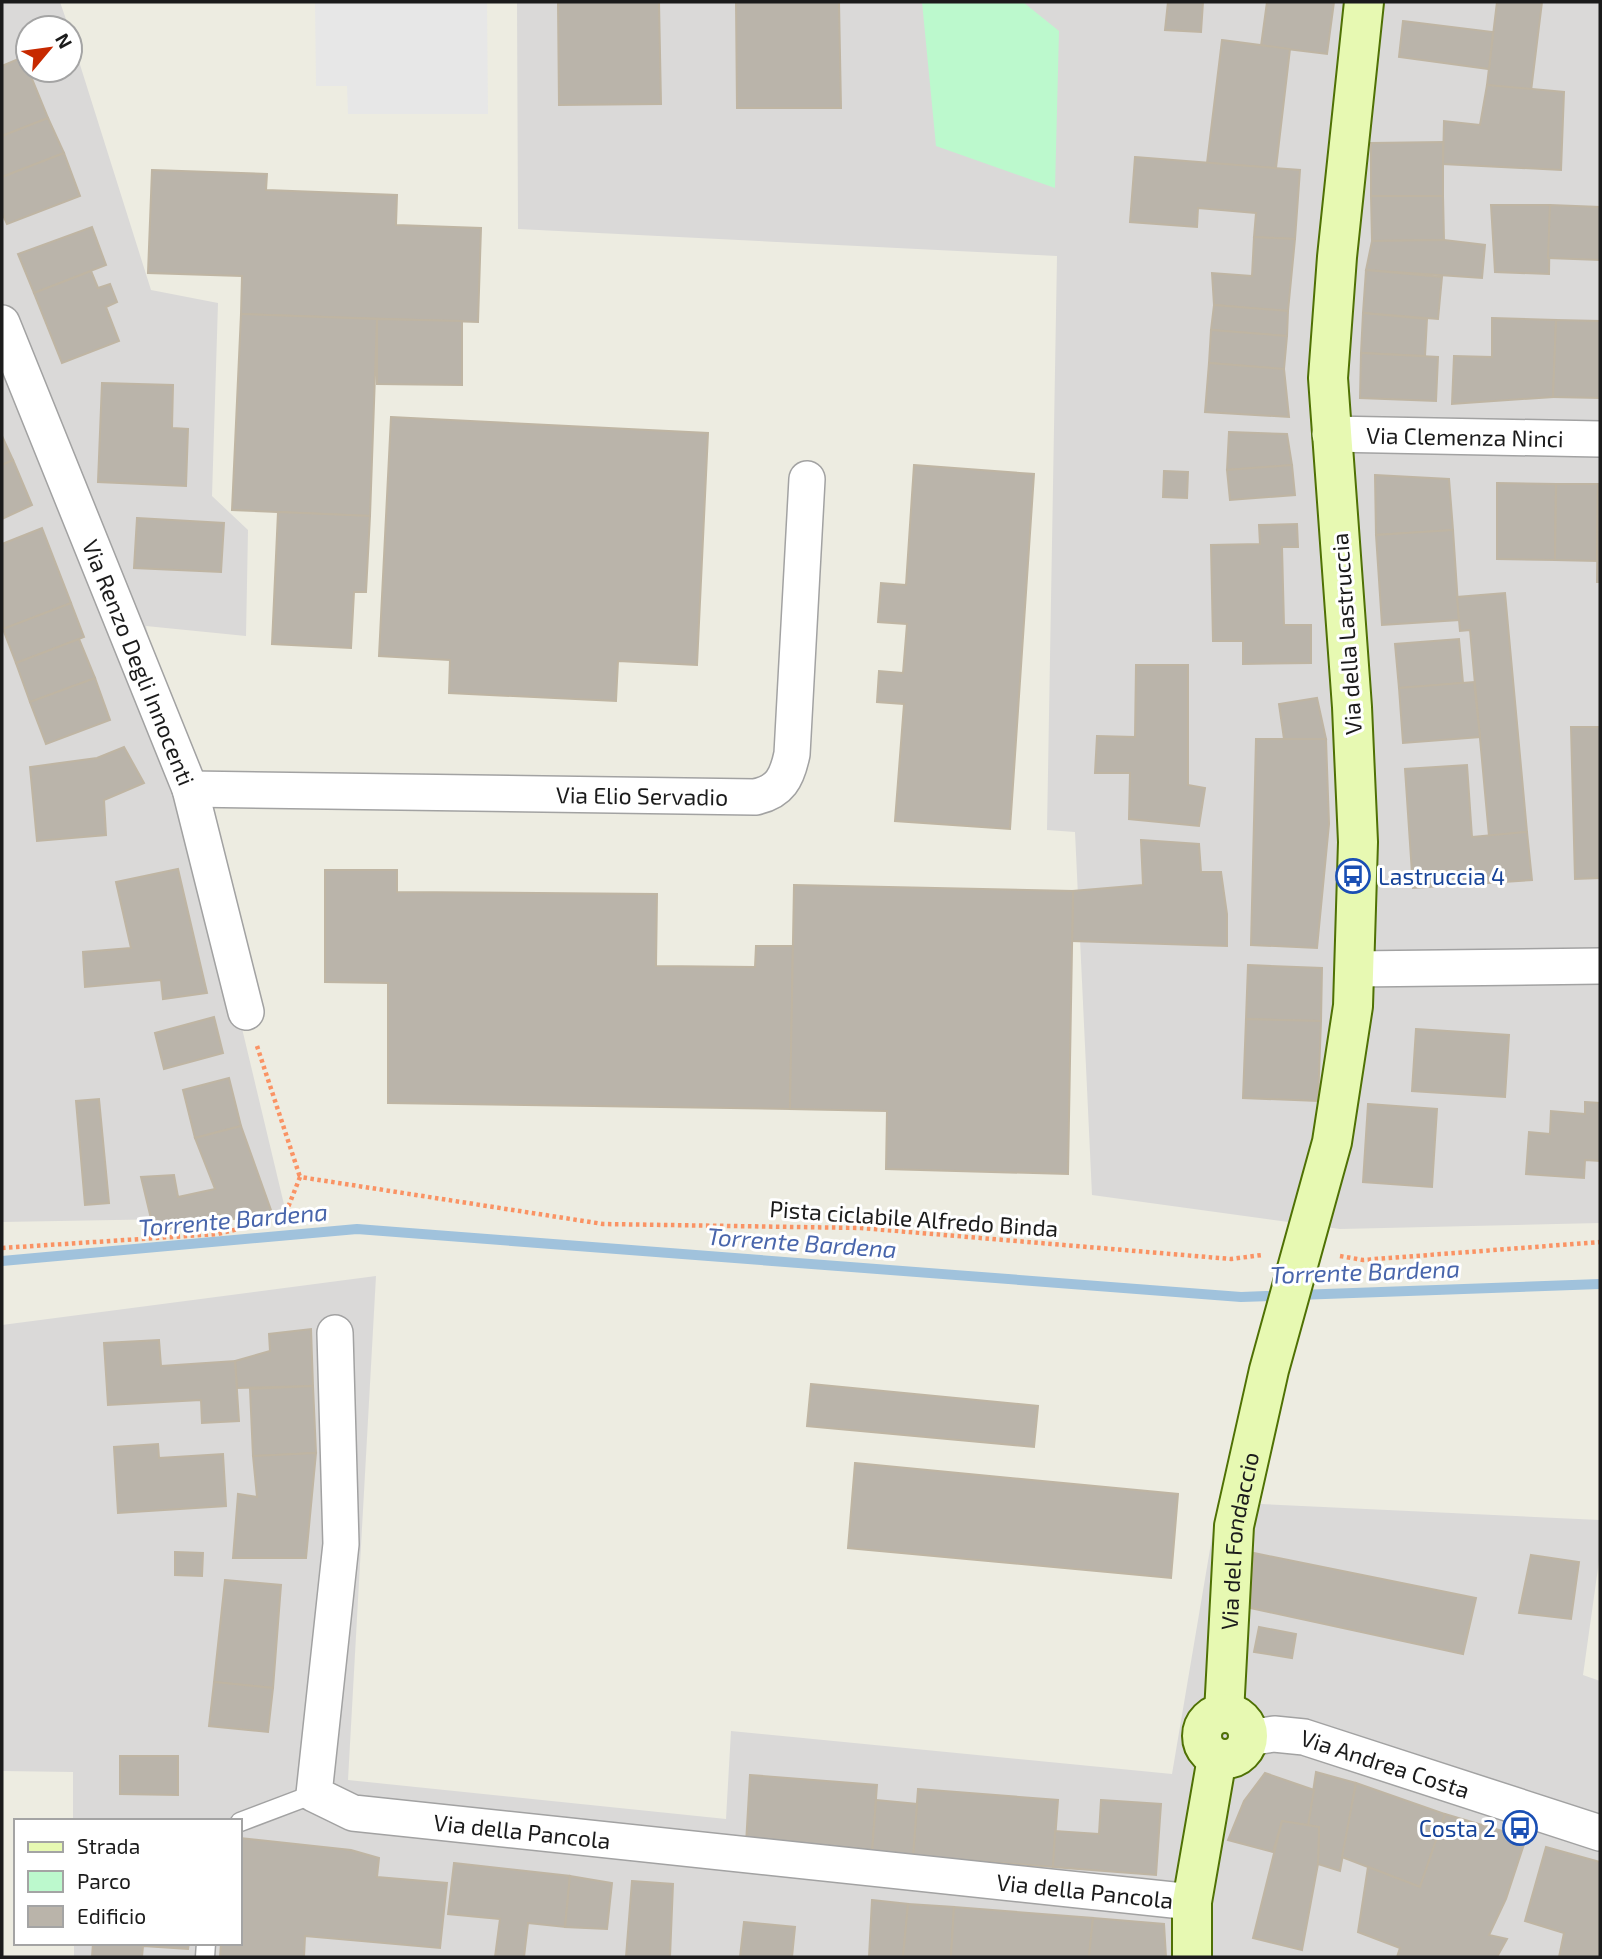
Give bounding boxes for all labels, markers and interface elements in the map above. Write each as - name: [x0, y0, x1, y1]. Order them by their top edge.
- north arrow: [14, 14, 84, 84]
- text: N: [51, 29, 78, 52]
- street label: Via Clemenza Ninci: [1366, 421, 1564, 452]
- street label: Via della Lastruccia: [1325, 532, 1367, 736]
- street label: Via Renzo Degli Innocenti: [77, 535, 201, 789]
- street label: Via Elio Servadio: [556, 780, 728, 811]
- bus stop icon: Lastruccia 4: [1334, 857, 1372, 895]
- place label: Lastruccia 4: [1378, 862, 1505, 890]
- street label: Pista ciclabile Alfredo Binda: [769, 1194, 1059, 1242]
- water label: Torrente Bardena: [137, 1196, 329, 1242]
- water label: Torrente Bardena: [706, 1221, 898, 1263]
- water label: Torrente Bardena: [1270, 1253, 1460, 1289]
- street label: Via del Fondaccio: [1214, 1449, 1264, 1631]
- street label: Via Andrea Costa: [1297, 1723, 1473, 1804]
- street label: Via della Pancola: [432, 1808, 612, 1854]
- bus stop icon: Costa 2: [1501, 1809, 1539, 1847]
- place label: Costa 2: [1419, 1814, 1496, 1842]
- legend: [14, 1819, 242, 1945]
- text: Strada: [77, 1833, 140, 1858]
- street label: Via della Pancola: [995, 1867, 1175, 1914]
- text: Parco: [77, 1868, 131, 1893]
- text: Edificio: [77, 1903, 146, 1928]

